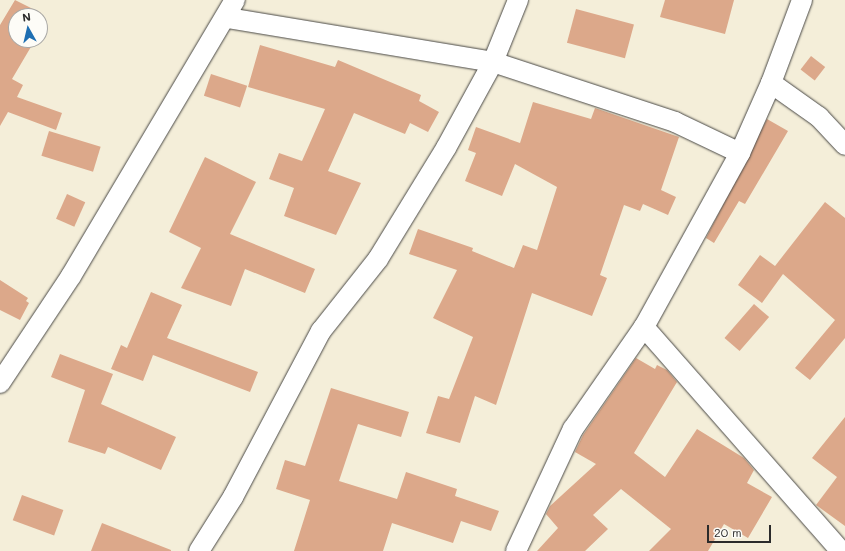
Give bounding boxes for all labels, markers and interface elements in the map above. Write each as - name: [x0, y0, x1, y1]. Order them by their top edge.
- north arrow: [8, 8, 48, 48]
- text: N: [21, 9, 32, 25]
- scale bar: [709, 517, 773, 543]
- text: 20 m: [714, 524, 742, 540]

